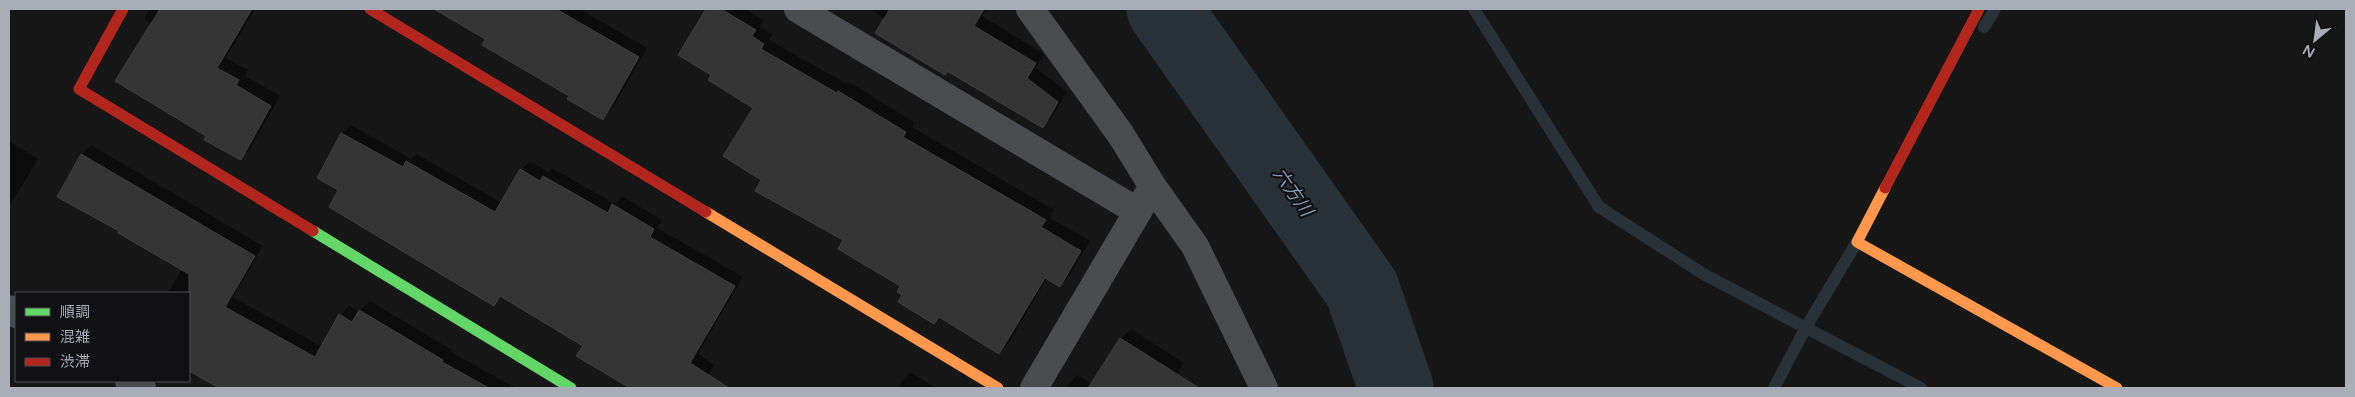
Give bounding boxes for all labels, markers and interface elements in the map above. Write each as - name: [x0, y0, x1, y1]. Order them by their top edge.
- north arrow: [2290, 15, 2340, 65]
- text: N: [2300, 41, 2318, 61]
- water label: 六方川: [1269, 164, 1319, 222]
- legend: [15, 292, 190, 382]
- text: 順調: [60, 303, 90, 321]
- text: 混雑: [60, 328, 90, 346]
- text: 渋滞: [60, 353, 90, 371]

